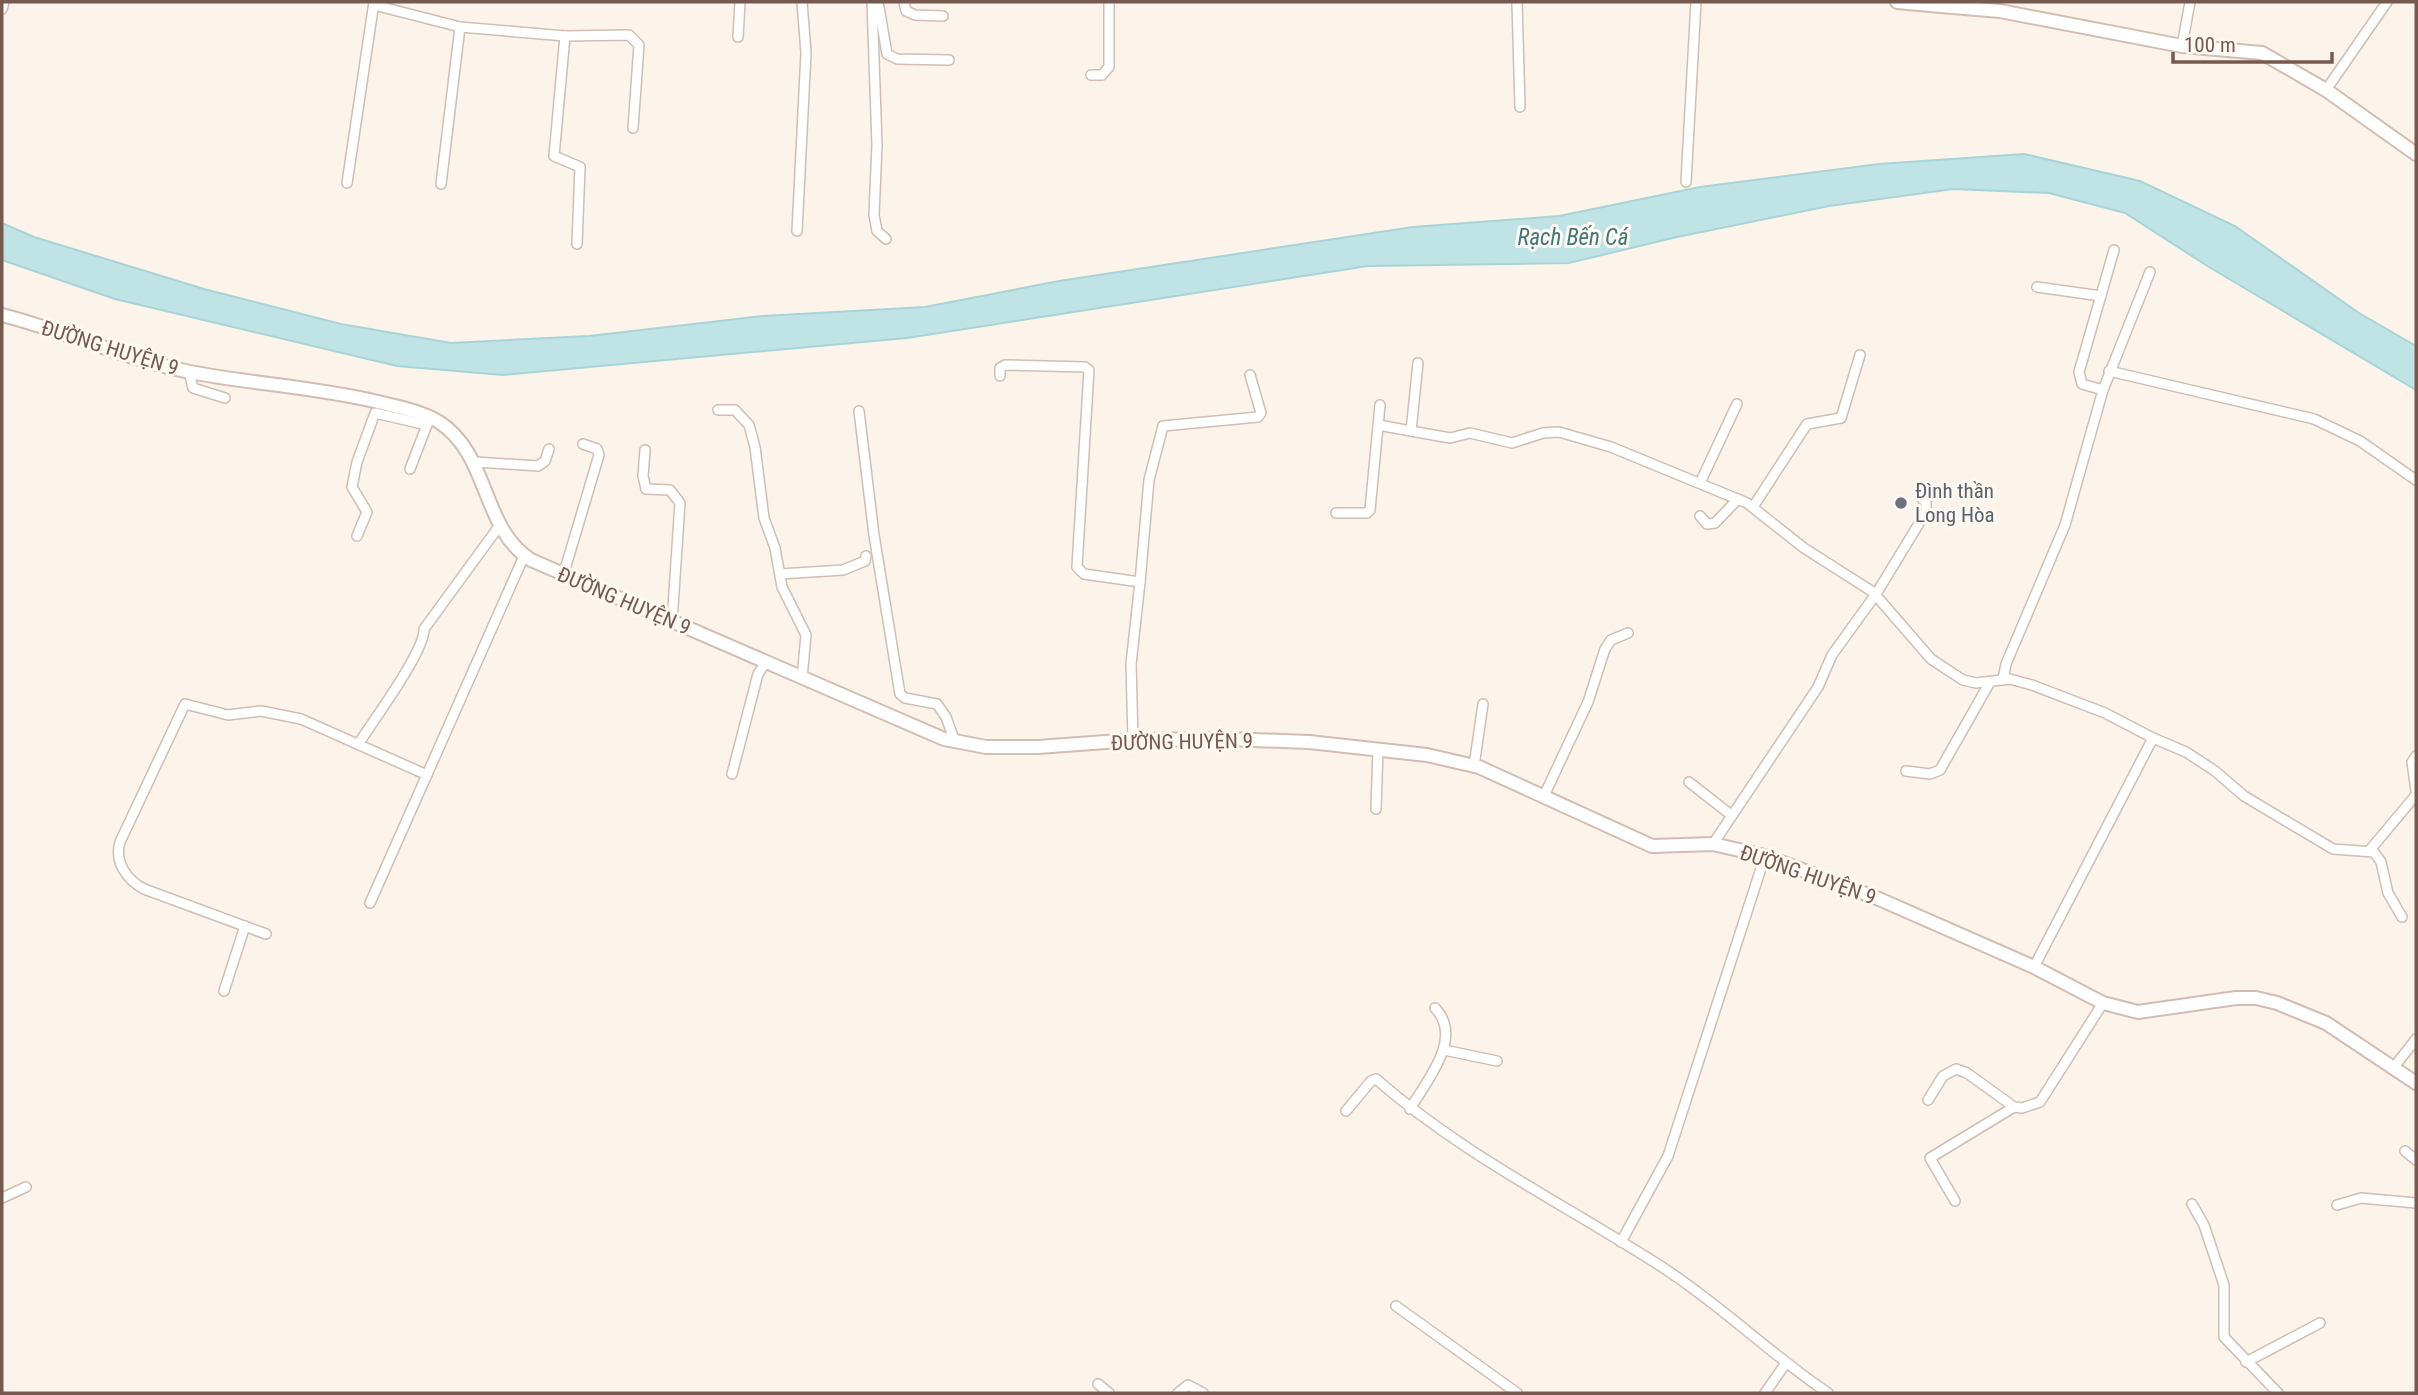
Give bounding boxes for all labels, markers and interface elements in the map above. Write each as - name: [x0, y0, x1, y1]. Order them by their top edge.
- scale bar: [2173, 21, 2332, 65]
- text: 100 m: [2184, 33, 2236, 57]
- water label: Rạch Bến Cá: [1518, 224, 1629, 251]
- street label: ĐƯỜNG HUYỆN 9: [38, 316, 182, 380]
- place label: Đình thần Long Hòa: [1915, 479, 1995, 527]
- marker: Đình thần Long Hòa: [1893, 495, 1909, 511]
- street label: ĐƯỜNG HUYỆN 9: [554, 562, 694, 640]
- street label: ĐƯỜNG HUYỆN 9: [1111, 729, 1253, 755]
- street label: ĐƯỜNG HUYỆN 9: [1737, 840, 1879, 910]

